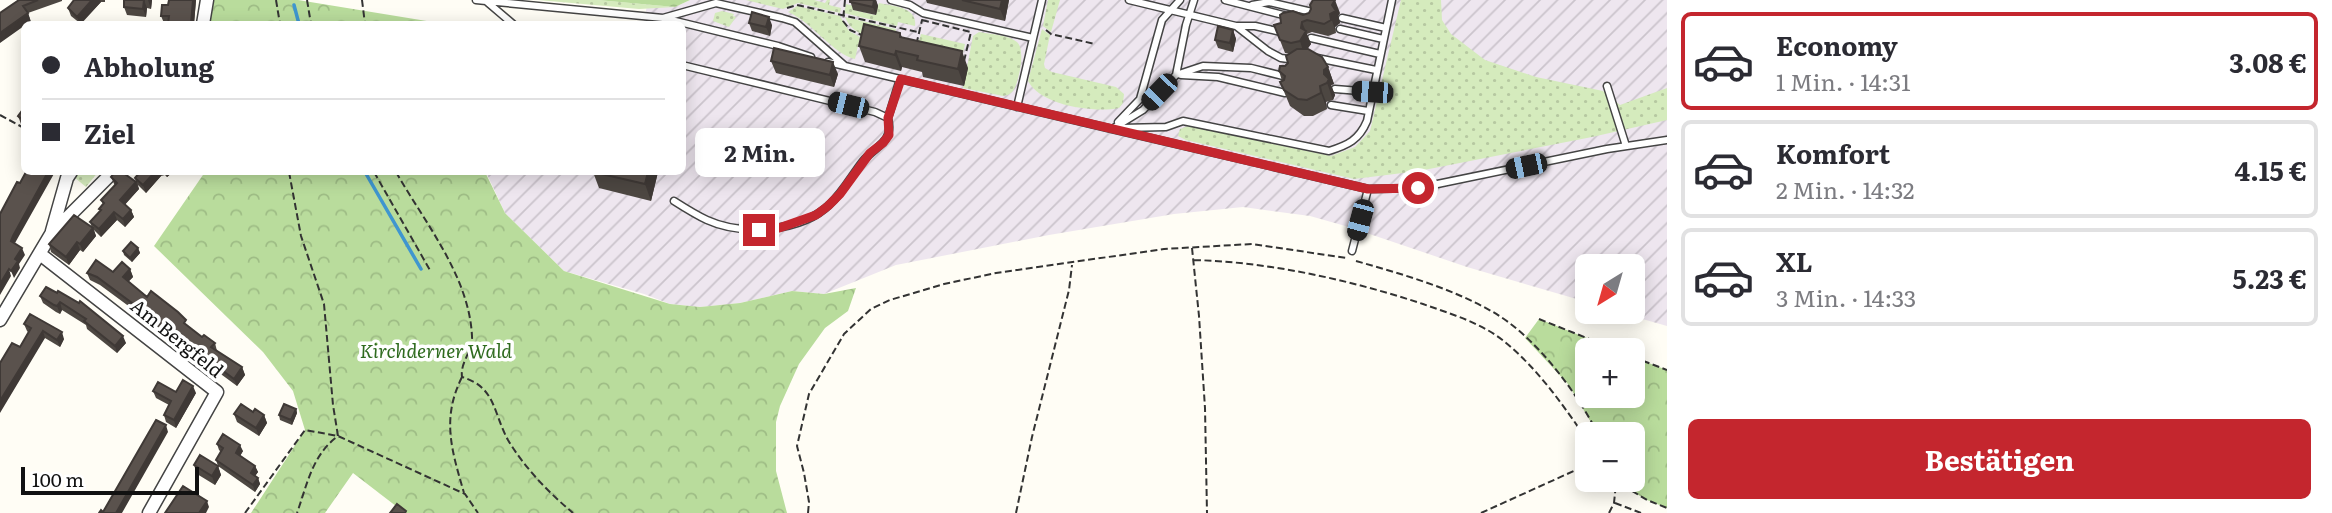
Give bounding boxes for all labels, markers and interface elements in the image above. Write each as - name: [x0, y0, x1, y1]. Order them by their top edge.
- text: Economy: [1776, 25, 1898, 64]
- icon: car: [1692, 30, 1755, 93]
- text: 3.08 €: [2229, 42, 2307, 81]
- text: Abholung: [84, 46, 214, 85]
- text: 1 Min. · 14:31: [1776, 64, 1911, 98]
- car: [1137, 70, 1182, 114]
- car: [1351, 80, 1394, 104]
- car: [826, 90, 871, 120]
- text: Ziel: [84, 113, 135, 152]
- callout: 2 Min.: [694, 128, 824, 177]
- text: Komfort: [1776, 133, 1890, 172]
- text: 2 Min.: [724, 135, 796, 169]
- icon: car: [1692, 138, 1755, 201]
- text: 4.15 €: [2235, 150, 2307, 189]
- car: [1504, 151, 1549, 181]
- route start: [1402, 172, 1434, 204]
- text: 2 Min. · 14:32: [1776, 172, 1914, 206]
- car: [1345, 197, 1376, 243]
- route end: [743, 214, 775, 246]
- text: XL: [1776, 241, 1813, 280]
- icon: car: [1692, 246, 1755, 309]
- north arrow: [1575, 254, 1645, 324]
- map controls: [1575, 254, 1645, 492]
- text: 5.23 €: [2233, 258, 2307, 297]
- text: 3 Min. · 14:33: [1776, 280, 1916, 314]
- street label: Am Bergfeld: [125, 291, 230, 384]
- park label: Kirchderner Wald: [360, 336, 512, 364]
- button: +: [1575, 338, 1645, 408]
- button: Bestätigen: [1688, 419, 2311, 499]
- button: −: [1575, 422, 1645, 492]
- scale bar: [21, 464, 200, 496]
- text: 100 m: [32, 465, 84, 493]

